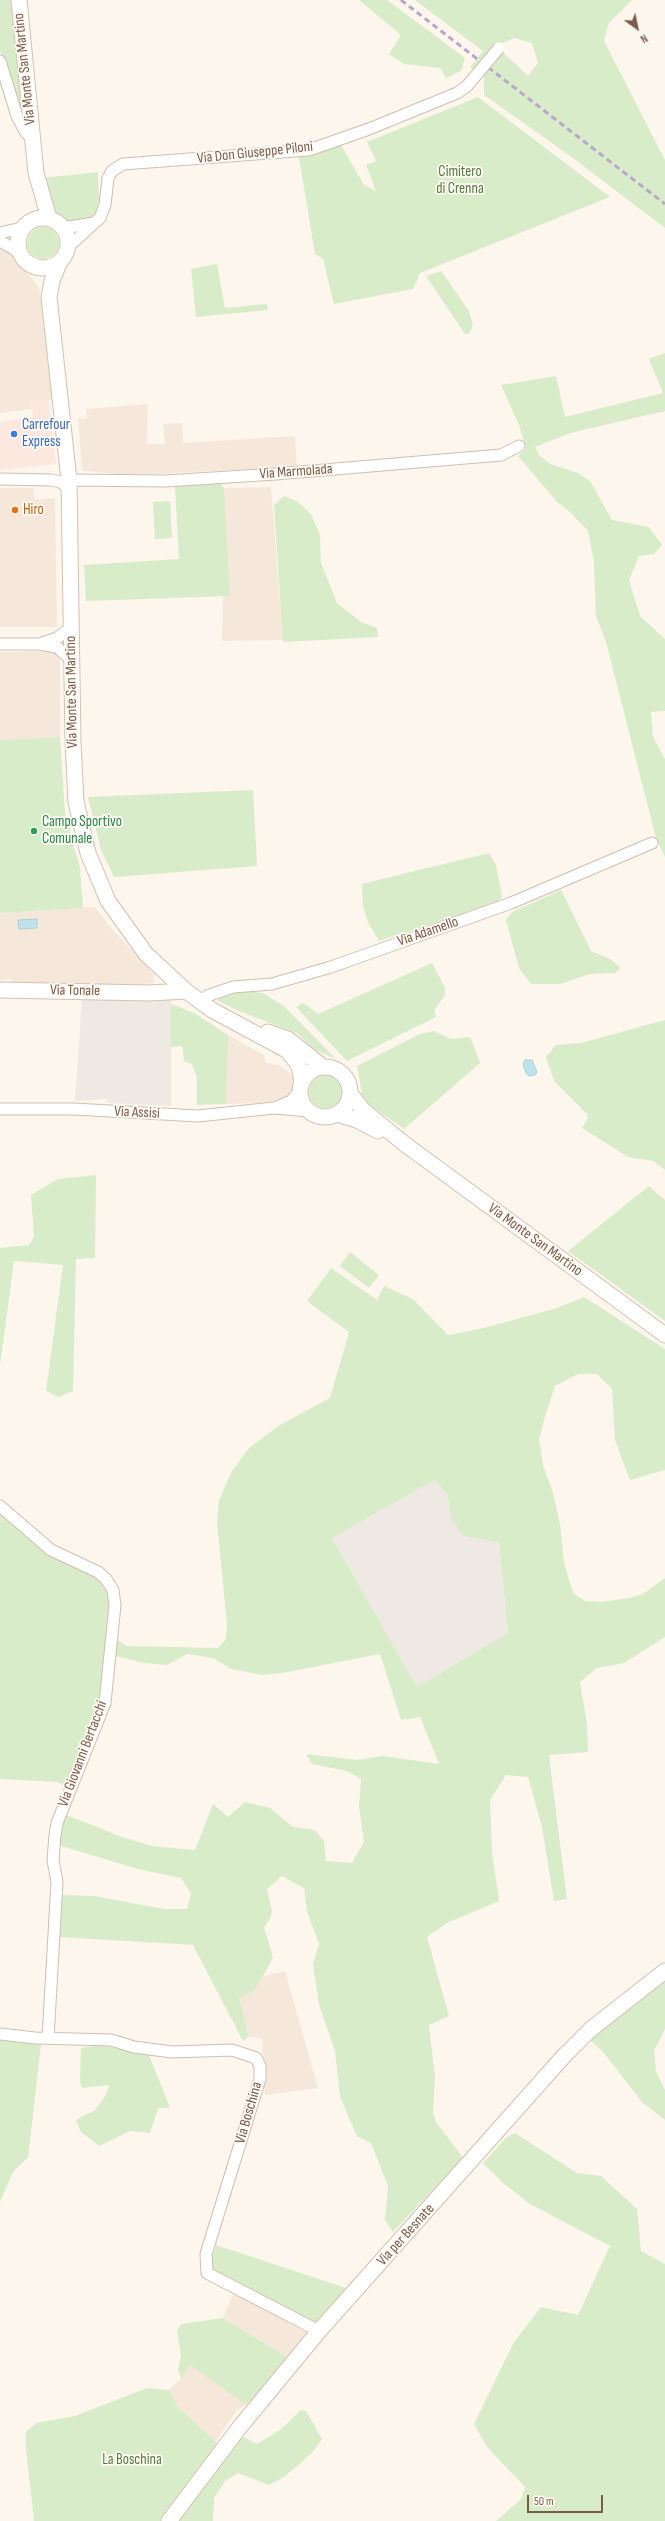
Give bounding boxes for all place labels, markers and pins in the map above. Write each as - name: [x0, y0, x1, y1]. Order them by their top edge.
- place label: Carrefour Express: [22, 416, 70, 451]
- marker: Carrefour Express: [9, 429, 19, 439]
- place label: Hiro: [23, 501, 44, 519]
- marker: Hiro: [10, 505, 20, 515]
- place label: Campo Sportivo Comunale: [42, 813, 122, 848]
- marker: Campo Sportivo Comunale: [29, 826, 39, 836]

